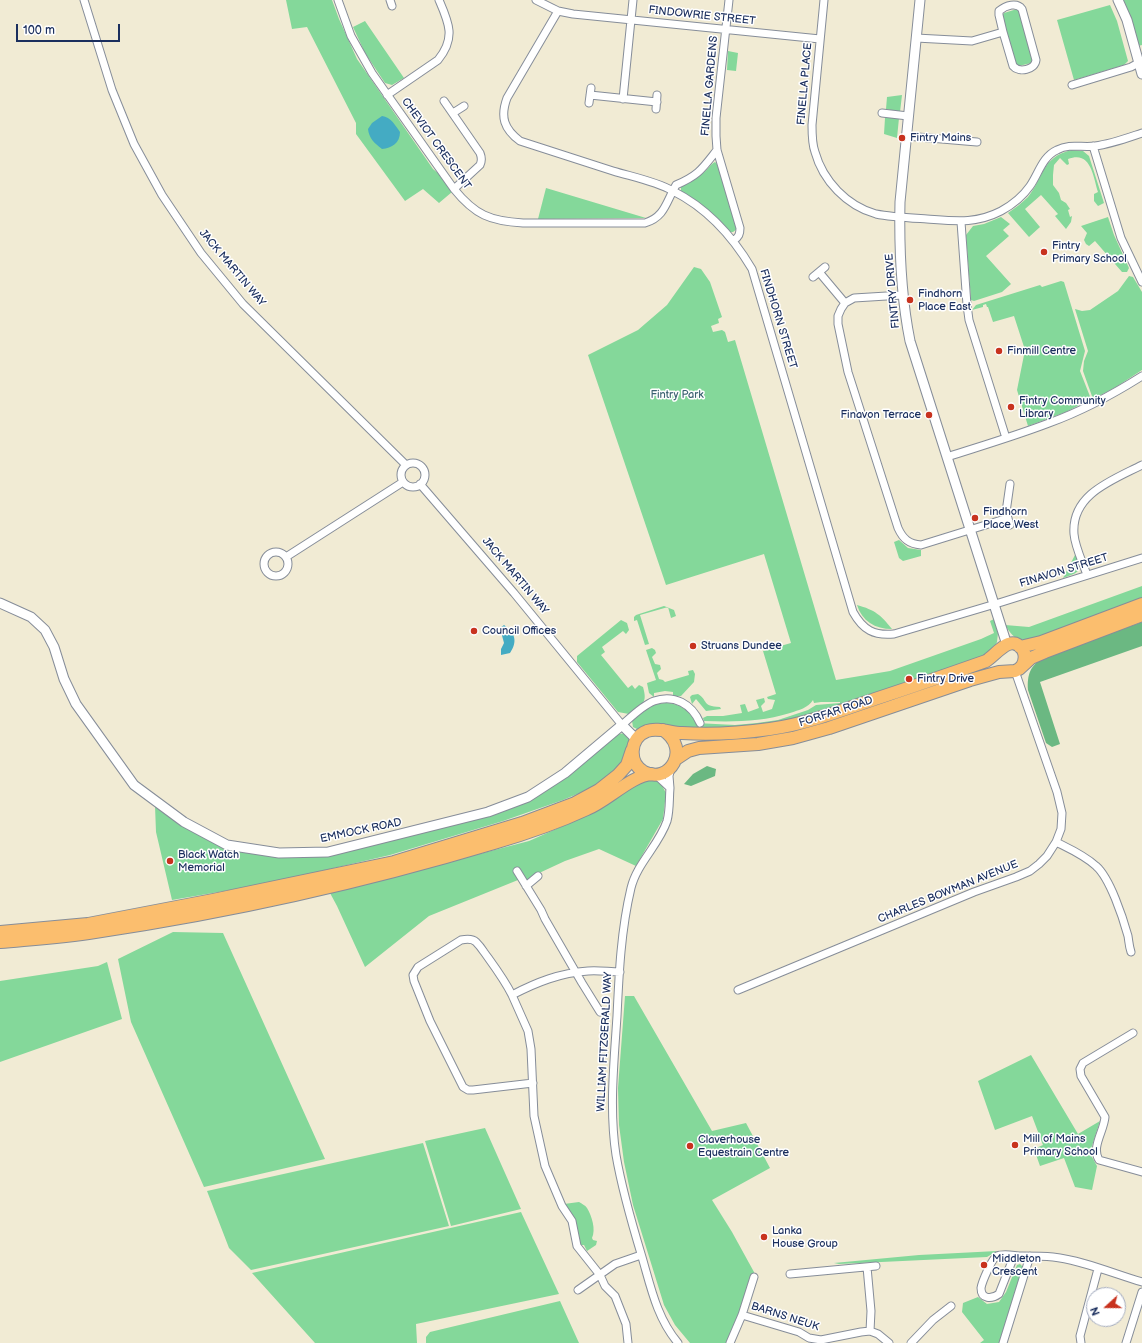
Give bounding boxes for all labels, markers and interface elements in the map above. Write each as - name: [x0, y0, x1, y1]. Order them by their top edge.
- street label: FINDOWRIE STREET: [648, 4, 756, 28]
- scale bar: [18, 16, 122, 42]
- text: 100 m: [23, 23, 55, 38]
- street label: FINELLA GARDENS: [699, 35, 721, 137]
- street label: FINELLA PLACE: [795, 42, 815, 126]
- street label: CHEVIOT CRESCENT: [398, 96, 474, 192]
- place label: Fintry Mains: [910, 131, 971, 145]
- marker: Fintry Mains: [897, 133, 907, 143]
- street label: JACK MARTIN WAY: [196, 227, 268, 309]
- place label: Fintry Primary School: [1052, 239, 1127, 265]
- marker: Fintry Primary School: [1039, 247, 1049, 257]
- street label: FINTRY DRIVE: [883, 253, 903, 329]
- street label: FINDHORN STREET: [757, 267, 799, 371]
- place label: Findhorn Place East: [918, 287, 971, 313]
- marker: Findhorn Place East: [905, 295, 915, 305]
- place label: Finmill Centre: [1007, 344, 1076, 358]
- marker: Finmill Centre: [994, 346, 1004, 356]
- park label: Fintry Park: [650, 388, 704, 402]
- place label: Fintry Community Library: [1019, 394, 1106, 420]
- marker: Fintry Community Library: [1006, 402, 1016, 412]
- place label: Finavon Terrace: [841, 408, 921, 422]
- marker: Finavon Terrace: [924, 410, 934, 420]
- place label: Findhorn Place West: [983, 505, 1039, 531]
- marker: Findhorn Place West: [970, 513, 980, 523]
- street label: JACK MARTIN WAY: [479, 535, 551, 617]
- street label: FINAVON STREET: [1018, 551, 1110, 591]
- place label: Council Offices: [482, 624, 556, 638]
- marker: Council Offices: [469, 626, 479, 636]
- place label: Struans Dundee: [701, 639, 782, 653]
- marker: Struans Dundee: [688, 641, 698, 651]
- place label: Fintry Drive: [917, 672, 974, 686]
- marker: Fintry Drive: [904, 674, 914, 684]
- street label: FORFAR ROAD: [797, 694, 875, 730]
- street label: EMMOCK ROAD: [319, 816, 403, 846]
- place label: Black Watch Memorial: [178, 848, 239, 874]
- marker: Black Watch Memorial: [165, 856, 175, 866]
- street label: CHARLES BOWMAN AVENUE: [876, 858, 1020, 926]
- street label: WILLIAM FITZGERALD WAY: [595, 972, 615, 1112]
- place label: Mill of Mains Primary School: [1023, 1132, 1098, 1158]
- place label: Claverhouse Equestrain Centre: [698, 1133, 789, 1159]
- marker: Mill of Mains Primary School: [1010, 1140, 1020, 1150]
- marker: Claverhouse Equestrain Centre: [685, 1141, 695, 1151]
- place label: Lanka House Group: [772, 1224, 838, 1250]
- marker: Lanka House Group: [759, 1232, 769, 1242]
- place label: Middleton Crescent: [992, 1252, 1041, 1278]
- marker: Middleton Crescent: [979, 1260, 989, 1270]
- north arrow: [1086, 1287, 1126, 1327]
- street label: BARNS NEUK: [749, 1300, 821, 1334]
- text: N: [1088, 1305, 1103, 1317]

